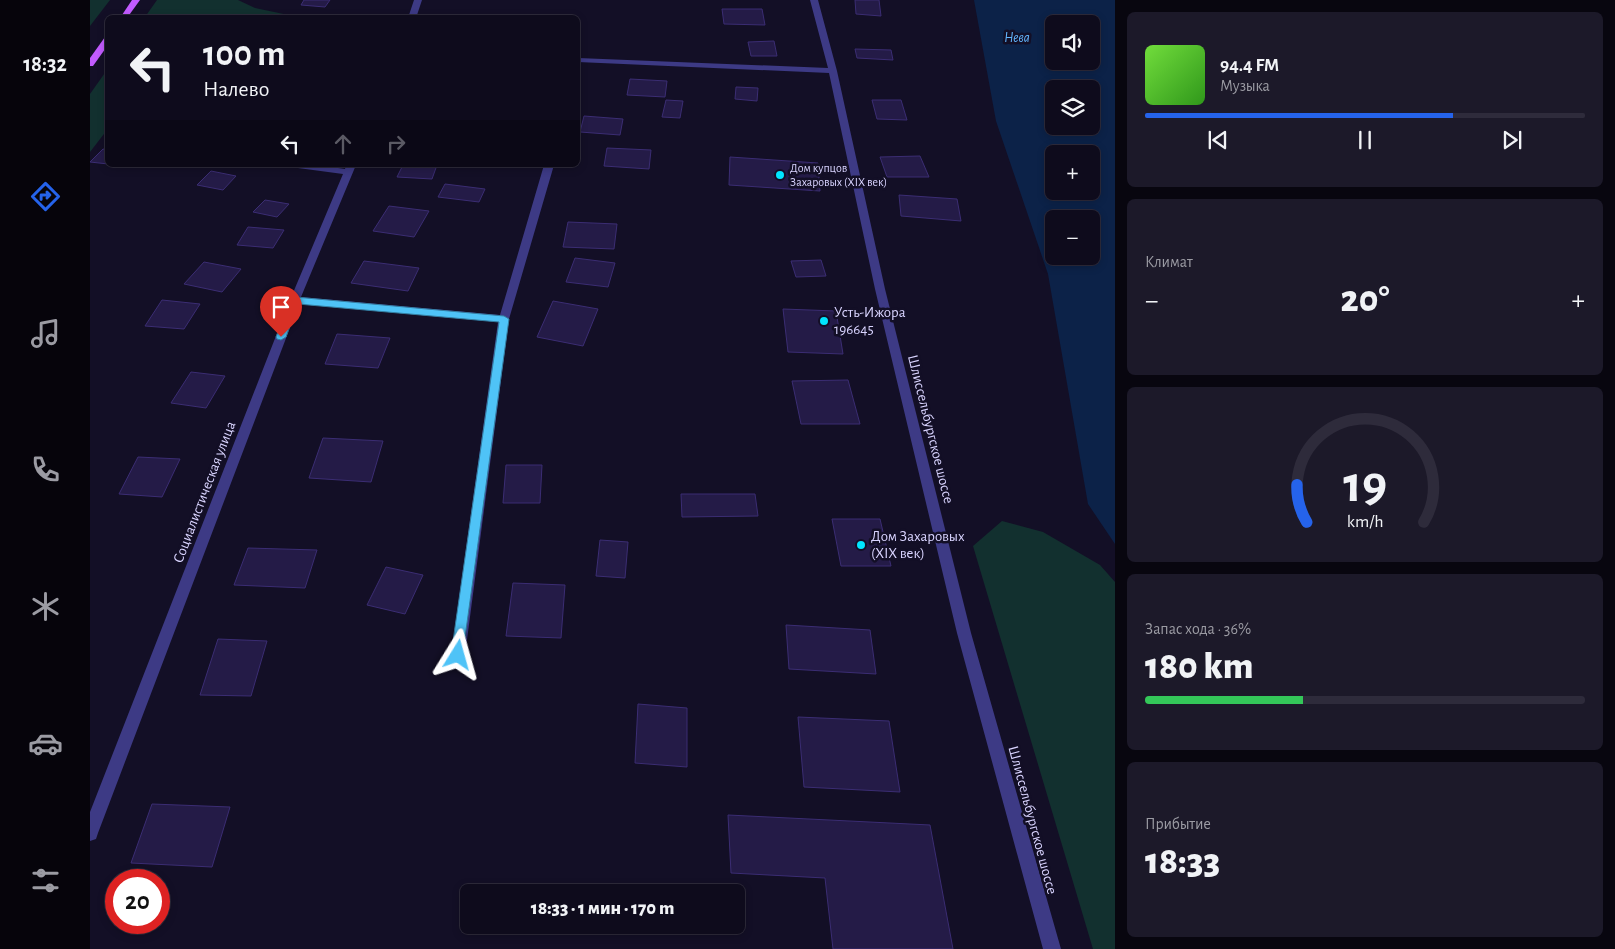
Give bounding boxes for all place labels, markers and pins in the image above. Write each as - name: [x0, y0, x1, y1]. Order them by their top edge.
- place label: Дом купцов Захаровых (XIX век): [790, 162, 887, 188]
- marker: Дом купцов Захаровых (XIX век): [774, 169, 786, 181]
- pin: [260, 286, 302, 337]
- place label: Усть-Ижора 196645: [834, 305, 906, 337]
- marker: Усть-Ижора 196645: [818, 315, 830, 327]
- place label: Дом Захаровых (XIX век): [871, 529, 965, 561]
- marker: Дом Захаровых (XIX век): [855, 539, 867, 551]

